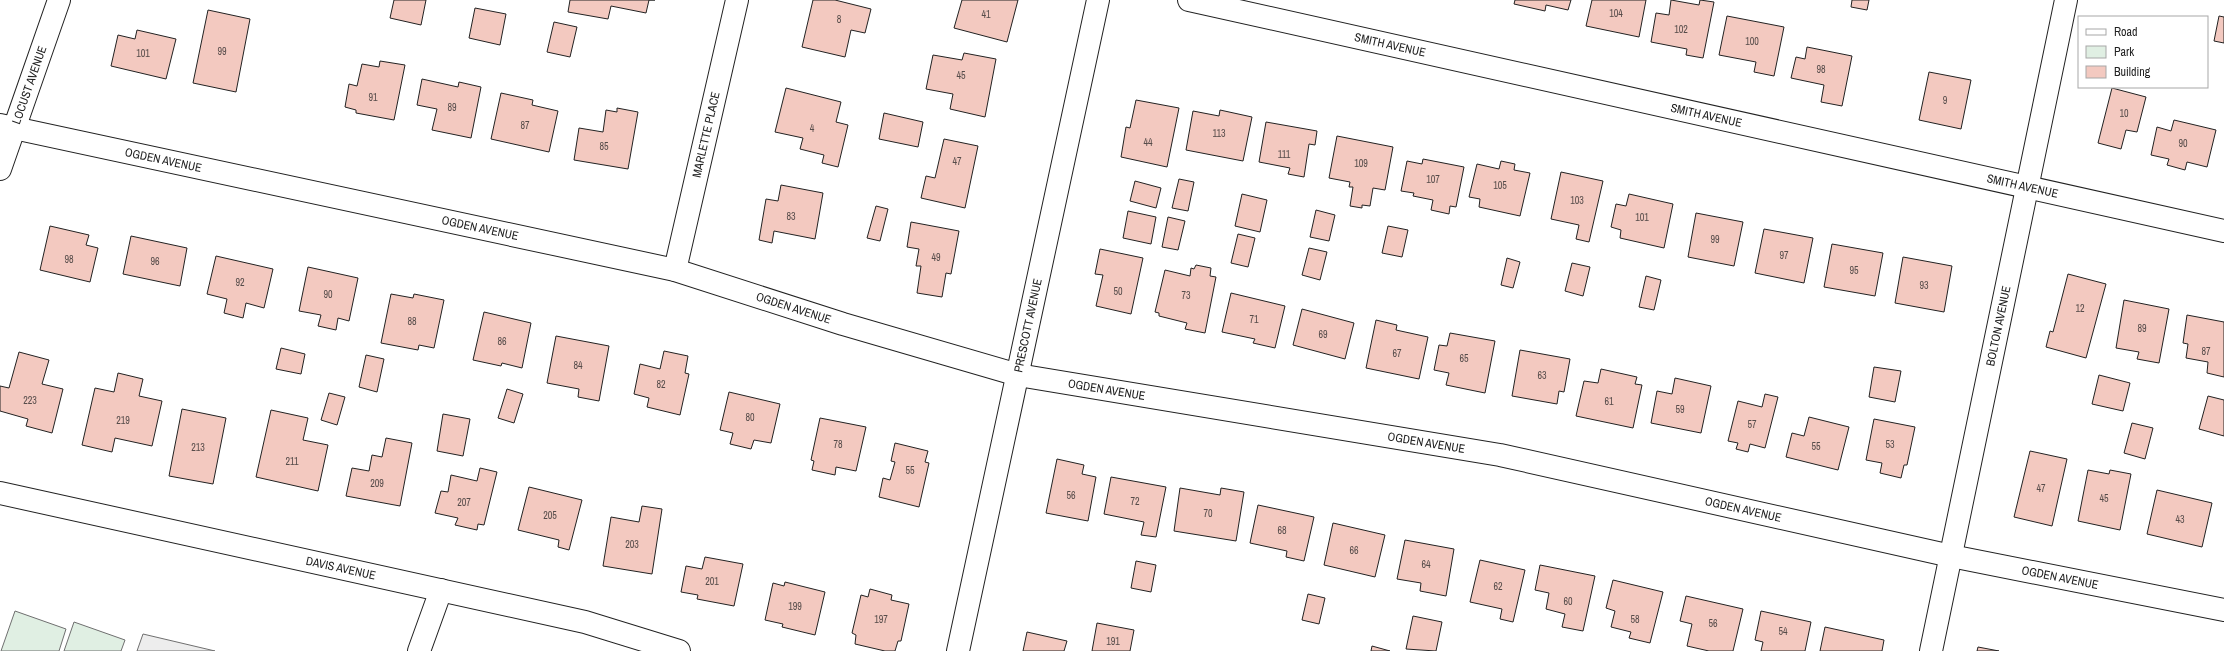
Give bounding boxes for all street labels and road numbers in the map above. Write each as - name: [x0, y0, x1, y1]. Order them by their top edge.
- street label: SMITH AVENUE: [1353, 29, 1427, 61]
- street label: LOCUST AVENUE: [8, 44, 50, 126]
- street label: MARLETTE PLACE: [689, 90, 724, 179]
- street label: SMITH AVENUE: [1669, 100, 1743, 131]
- street label: OGDEN AVENUE: [123, 144, 203, 176]
- street label: SMITH AVENUE: [1985, 170, 2060, 202]
- street label: OGDEN AVENUE: [440, 212, 520, 244]
- street label: PRESCOTT AVENUE: [1010, 277, 1046, 374]
- street label: BOLTON AVENUE: [1982, 284, 2015, 368]
- street label: OGDEN AVENUE: [754, 289, 833, 328]
- street label: OGDEN AVENUE: [1067, 375, 1146, 404]
- street label: OGDEN AVENUE: [1386, 428, 1466, 457]
- street label: OGDEN AVENUE: [1703, 493, 1783, 526]
- street label: DAVIS AVENUE: [304, 553, 377, 584]
- street label: OGDEN AVENUE: [2020, 562, 2100, 593]

